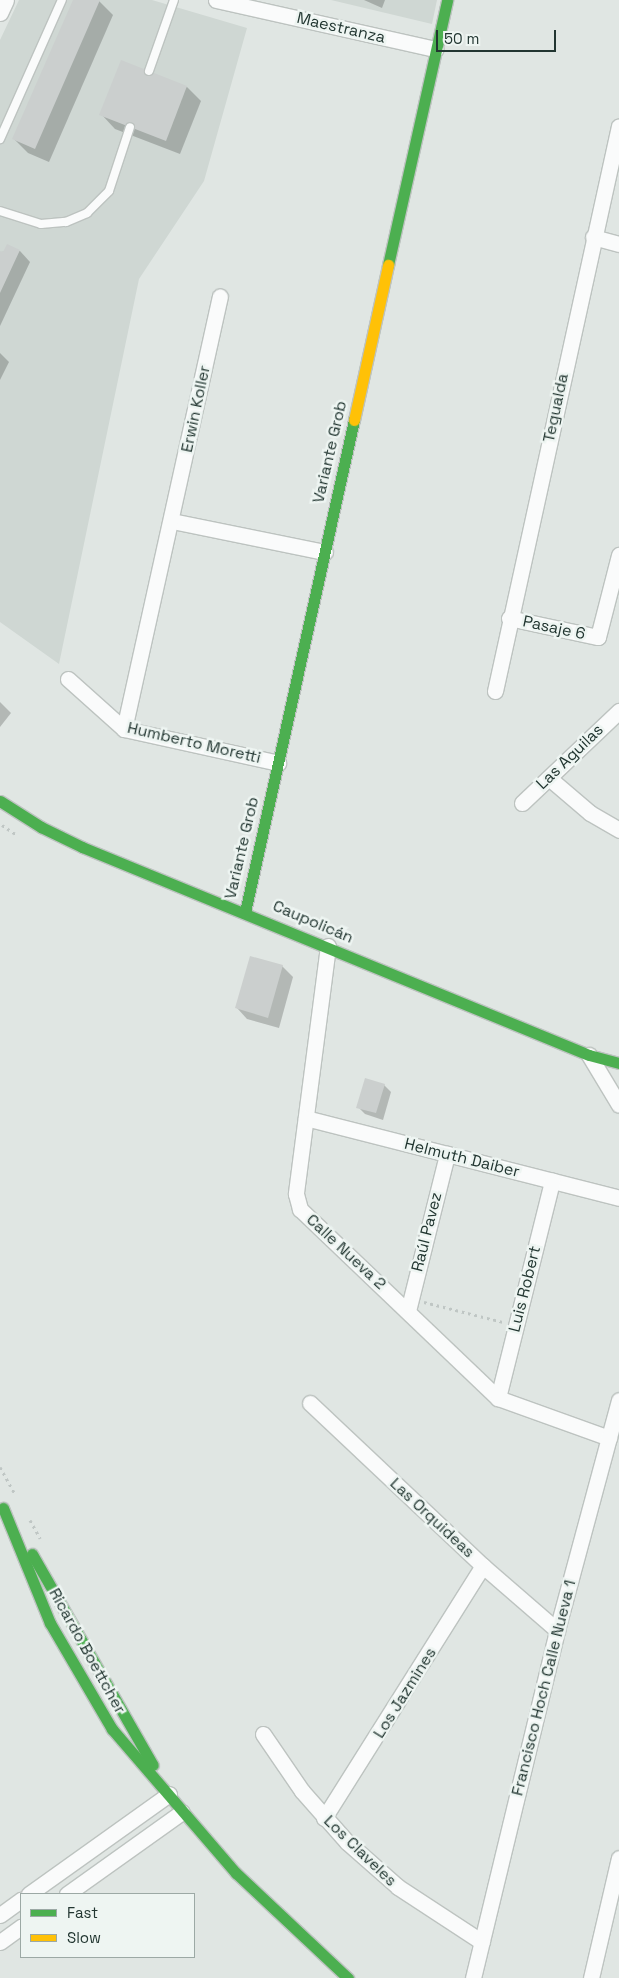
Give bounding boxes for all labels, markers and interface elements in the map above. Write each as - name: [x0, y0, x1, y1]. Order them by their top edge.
- street label: Maestranza: [295, 9, 387, 47]
- scale bar: [439, 20, 559, 52]
- text: 50 m: [444, 29, 479, 48]
- street label: Erwin Koller: [177, 364, 215, 454]
- street label: Tegualda: [539, 372, 573, 444]
- street label: Variante Grob: [309, 399, 351, 505]
- street label: Pasaje 6: [521, 612, 587, 644]
- street label: Humberto Moretti: [125, 718, 263, 768]
- street label: Las Aguilas: [532, 720, 608, 794]
- street label: Variante Grob: [221, 795, 263, 901]
- street label: Caupolicán: [270, 896, 356, 948]
- street label: Helmuth Daiber: [402, 1134, 522, 1182]
- street label: Raúl Pavez: [408, 1190, 446, 1274]
- street label: Calle Nueva 2: [302, 1210, 390, 1294]
- street label: Luis Robert: [505, 1244, 545, 1334]
- street label: Las Orquideas: [386, 1474, 478, 1562]
- street label: Francisco Hoch Calle Nueva 1: [508, 1578, 580, 1798]
- street label: Ricardo Boettcher: [45, 1585, 129, 1717]
- street label: Los Jazmines: [370, 1644, 440, 1742]
- street label: Los Claveles: [320, 1812, 400, 1890]
- legend: [20, 1893, 195, 1958]
- text: Fast: [67, 1903, 98, 1922]
- text: Slow: [67, 1928, 101, 1947]

